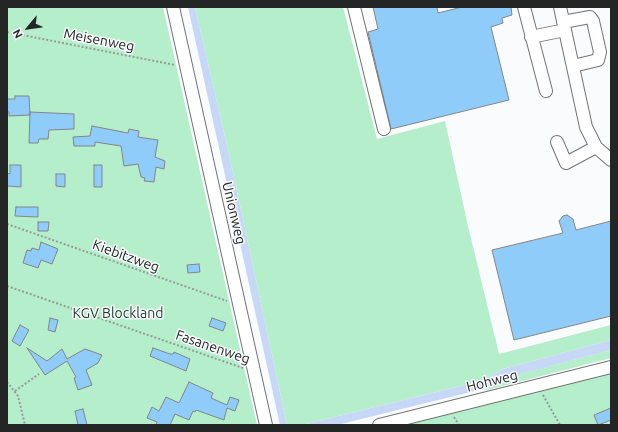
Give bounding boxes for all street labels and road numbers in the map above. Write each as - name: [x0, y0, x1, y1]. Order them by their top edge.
- street label: Meisenweg: [62, 25, 136, 55]
- street label: Unionweg: [219, 180, 249, 246]
- street label: Kiebitzweg: [90, 236, 162, 276]
- street label: Fasanenweg: [174, 326, 252, 368]
- street label: Hohweg: [464, 366, 520, 396]

